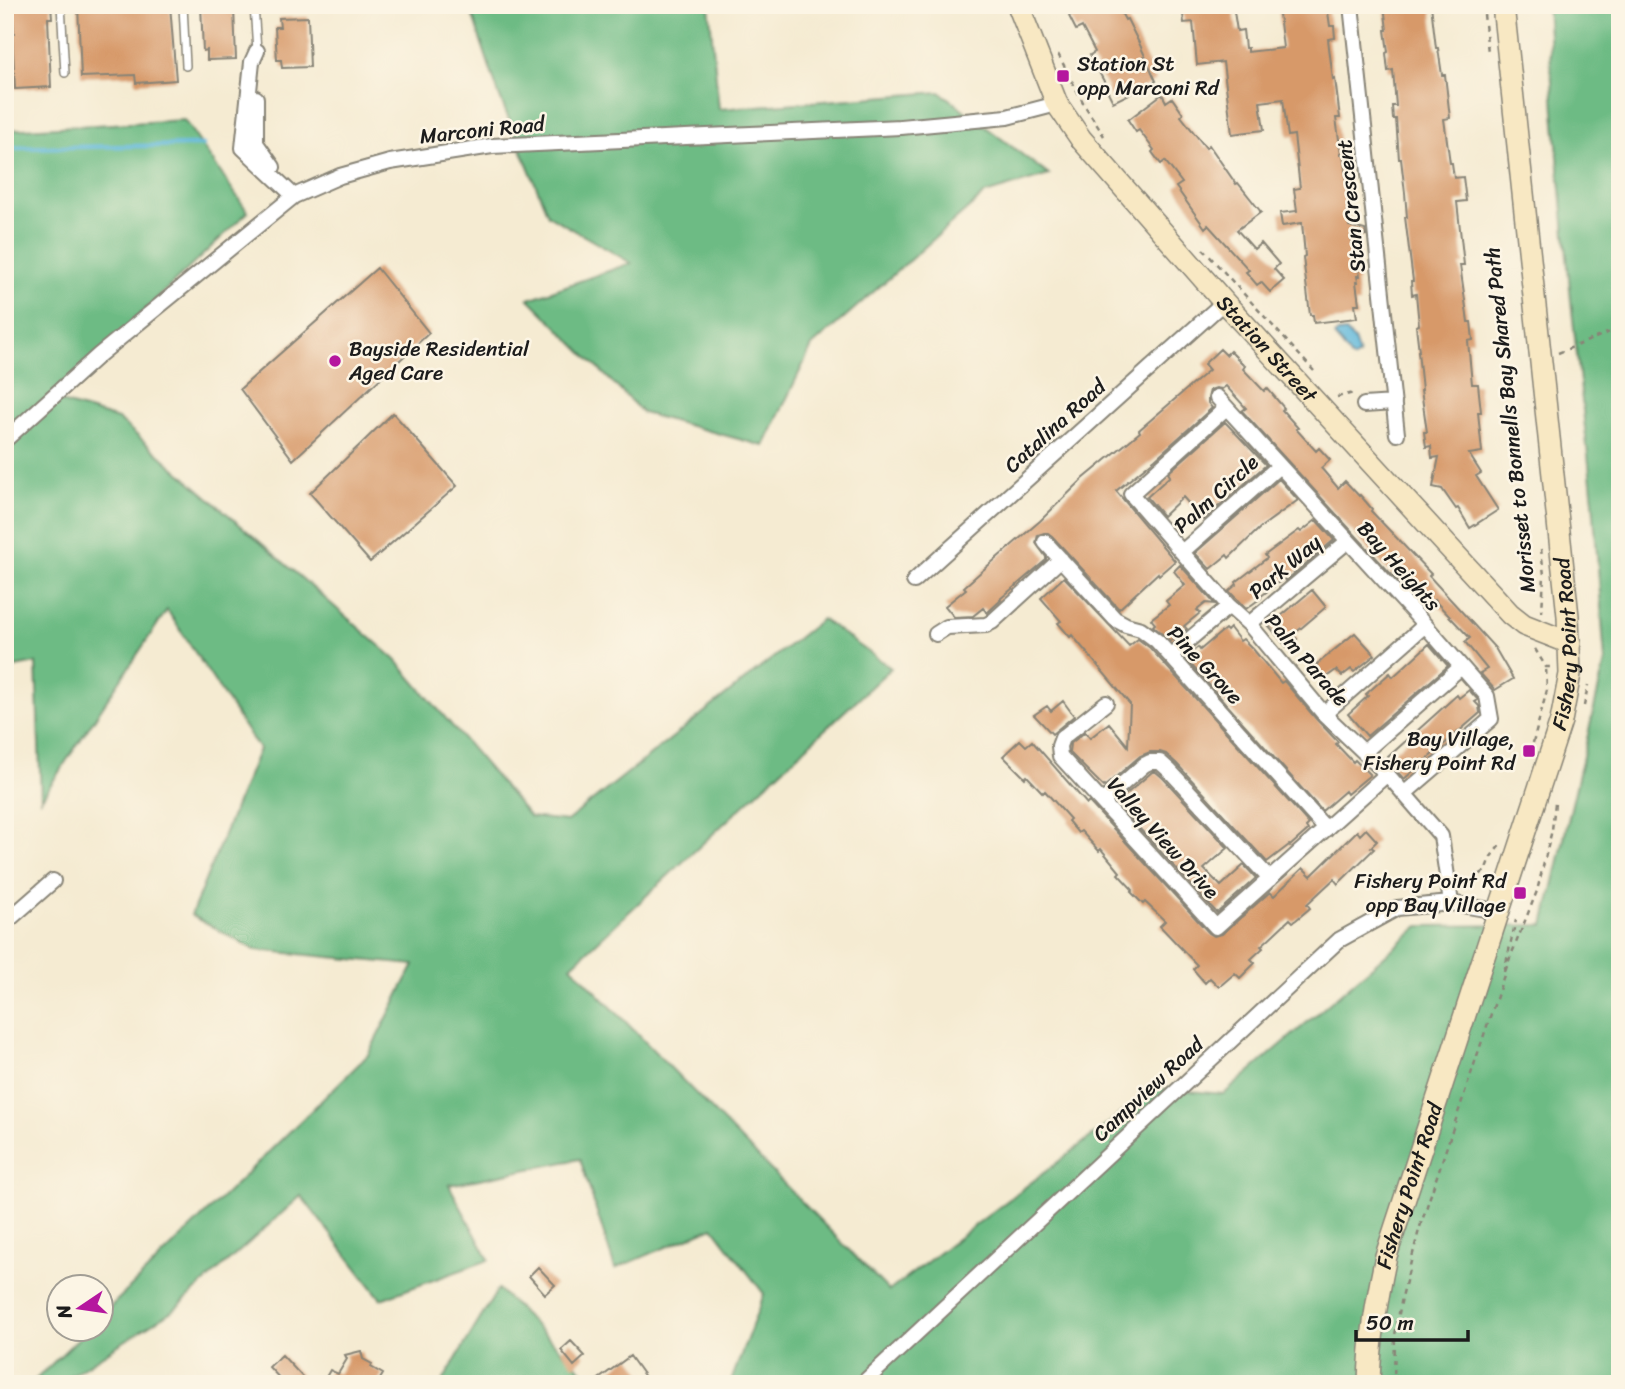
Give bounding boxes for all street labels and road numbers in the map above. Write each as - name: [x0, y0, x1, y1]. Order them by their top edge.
- street label: Marconi Road: [418, 104, 548, 155]
- street label: Stan Crescent: [1325, 138, 1377, 274]
- street label: Morisset to Bonnells Bay Shared Path: [1473, 245, 1547, 595]
- street label: Station Street: [1207, 286, 1328, 413]
- street label: Catalina Road: [995, 368, 1117, 483]
- street label: Palm Circle: [1164, 445, 1268, 543]
- street label: Bay Heights: [1347, 512, 1451, 621]
- street label: Park Way: [1240, 525, 1330, 609]
- street label: Fishery Point Road: [1540, 554, 1589, 735]
- street label: Palm Parade: [1255, 604, 1359, 716]
- street label: Pine Grove: [1157, 616, 1253, 714]
- street label: Valley View Drive: [1097, 768, 1229, 908]
- street label: Campview Road: [1083, 1026, 1214, 1151]
- street label: Fishery Point Road: [1365, 1096, 1454, 1272]

